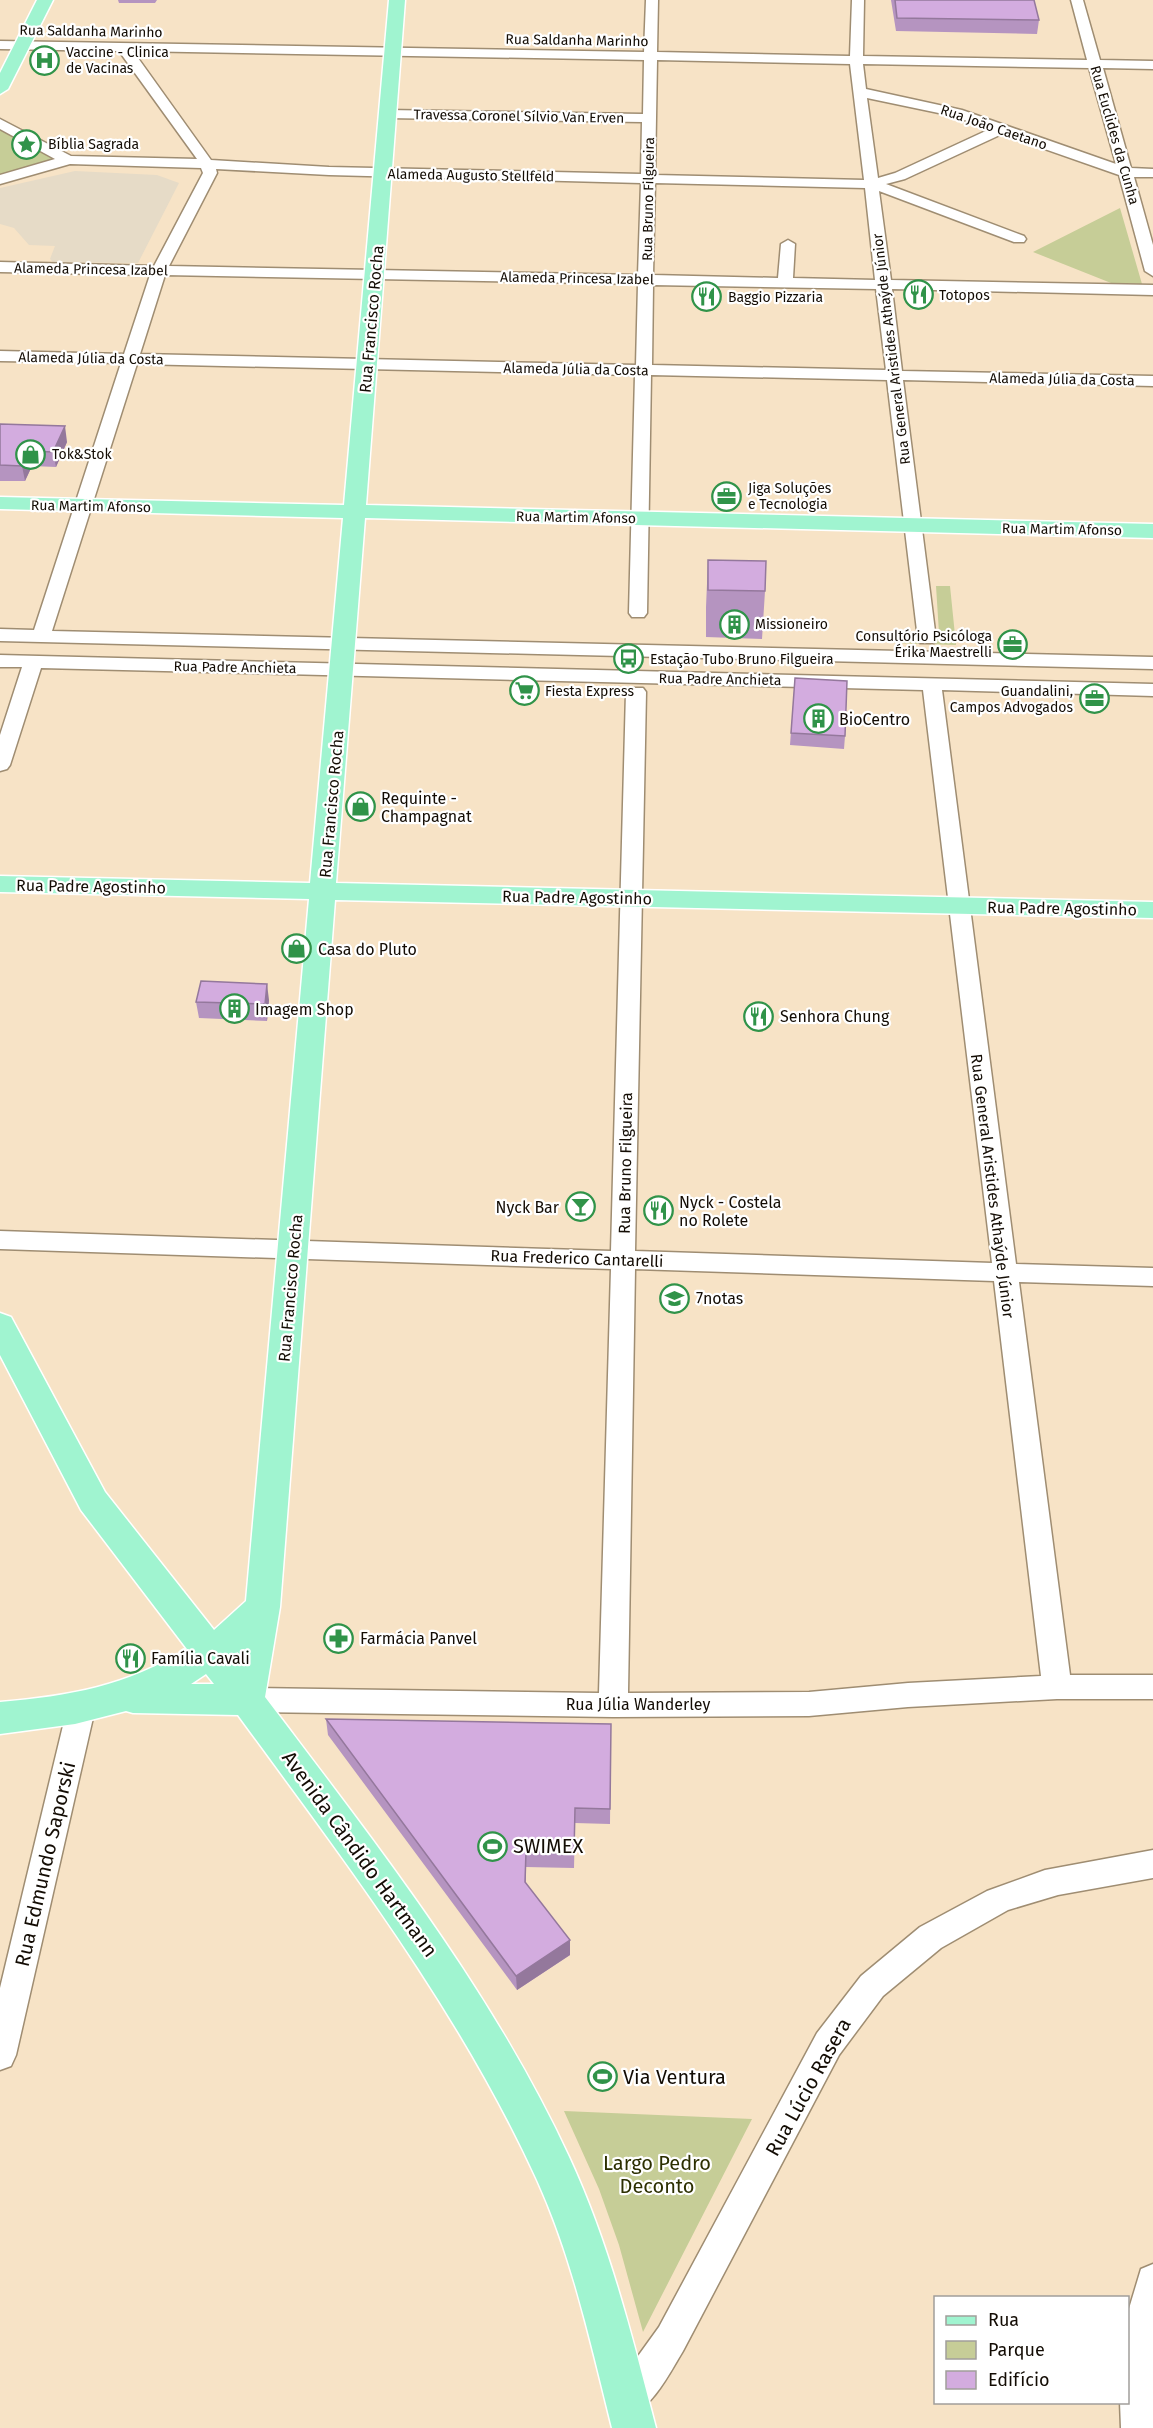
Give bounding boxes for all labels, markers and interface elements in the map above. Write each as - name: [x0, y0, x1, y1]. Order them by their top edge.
- street label: Rua Saldanha Marinho: [19, 22, 163, 41]
- street label: Rua Saldanha Marinho: [505, 31, 649, 50]
- hospital icon: Vaccine - Clinica de Vacinas: [29, 44, 61, 76]
- place label: Vaccine - Clinica de Vacinas: [66, 44, 169, 77]
- street label: Rua Euclides da Cunha: [1087, 64, 1143, 207]
- street label: Rua João Caetano: [938, 101, 1049, 154]
- street label: Travessa Coronel Sílvio Van Erven: [413, 106, 625, 127]
- place icon: Bíblia Sagrada: [11, 128, 43, 160]
- place label: Bíblia Sagrada: [48, 136, 139, 153]
- street label: Rua Bruno Filgueira: [639, 137, 658, 261]
- street label: Alameda Augusto Stellfeld: [388, 166, 554, 185]
- street label: Rua General Aristides Athaýde Júnior: [869, 232, 914, 466]
- street label: Rua Francisco Rocha: [356, 245, 387, 394]
- street label: Alameda Princesa Izabel: [14, 260, 168, 279]
- street label: Alameda Princesa Izabel: [500, 269, 654, 288]
- restaurant icon: Totopos: [902, 279, 934, 311]
- restaurant icon: Baggio Pizzaria: [691, 281, 723, 313]
- place label: Totopos: [939, 287, 990, 304]
- place label: Baggio Pizzaria: [728, 289, 823, 306]
- street label: Alameda Júlia da Costa: [18, 349, 164, 368]
- street label: Alameda Júlia da Costa: [503, 360, 649, 379]
- street label: Alameda Júlia da Costa: [989, 370, 1135, 389]
- shop icon: Tok&Stok: [15, 438, 47, 470]
- place label: Tok&Stok: [52, 446, 112, 463]
- office icon: Jiga Soluções e Tecnologia: [711, 480, 743, 512]
- place label: Jiga Soluções e Tecnologia: [748, 480, 832, 513]
- street label: Rua Martim Afonso: [31, 497, 151, 516]
- street label: Rua Martim Afonso: [516, 508, 636, 527]
- street label: Rua Martim Afonso: [1002, 520, 1122, 539]
- building icon: Missioneiro: [718, 608, 750, 640]
- place label: Missioneiro: [755, 616, 828, 633]
- place label: Consultório Psicóloga Érika Maestrelli: [855, 628, 992, 661]
- office icon: Consultório Psicóloga Érika Maestrelli: [997, 628, 1029, 660]
- bus stop icon: Estação Tubo Bruno Filgueira: [613, 643, 645, 675]
- place label: Estação Tubo Bruno Filgueira: [650, 651, 834, 668]
- street label: Rua Padre Anchieta: [173, 658, 297, 677]
- street label: Rua Padre Anchieta: [658, 670, 782, 689]
- supermarket icon: Fiesta Express: [508, 675, 540, 707]
- place label: Fiesta Express: [545, 683, 634, 700]
- place label: Guandalini, Campos Advogados: [950, 683, 1073, 716]
- office icon: Guandalini, Campos Advogados: [1078, 683, 1110, 715]
- building icon: BioCentro: [802, 703, 834, 735]
- place label: BioCentro: [839, 710, 910, 729]
- street label: Rua Francisco Rocha: [316, 730, 347, 879]
- place label: Requinte - Champagnat: [381, 789, 472, 826]
- shop icon: Requinte - Champagnat: [344, 791, 376, 823]
- street label: Rua Padre Agostinho: [16, 876, 166, 897]
- street label: Rua Padre Agostinho: [502, 887, 652, 908]
- street label: Rua Padre Agostinho: [987, 898, 1137, 919]
- shop icon: Casa do Pluto: [281, 933, 313, 965]
- place label: Casa do Pluto: [318, 940, 417, 959]
- building icon: Imagem Shop: [218, 993, 250, 1025]
- place label: Imagem Shop: [255, 1000, 354, 1019]
- restaurant icon: Senhora Chung: [743, 1000, 775, 1032]
- place label: Senhora Chung: [780, 1007, 890, 1026]
- street label: Rua General Aristides Athaýde Júnior: [967, 1053, 1018, 1320]
- street label: Rua Bruno Filgueira: [615, 1092, 636, 1234]
- bar icon: Nyck Bar: [564, 1191, 596, 1223]
- place label: Nyck - Costela no Rolete: [679, 1193, 782, 1230]
- restaurant icon: Nyck - Costela no Rolete: [642, 1195, 674, 1227]
- place label: Nyck Bar: [496, 1198, 560, 1217]
- street label: Rua Francisco Rocha: [275, 1214, 306, 1363]
- street label: Rua Frederico Cantarelli: [490, 1246, 664, 1271]
- school or university icon: 7notas: [659, 1282, 691, 1314]
- place label: 7notas: [696, 1289, 743, 1308]
- pharmacy icon: Farmácia Panvel: [323, 1622, 355, 1654]
- place label: Farmácia Panvel: [360, 1629, 477, 1648]
- restaurant icon: Família Cavali: [114, 1642, 146, 1674]
- place label: Família Cavali: [151, 1649, 250, 1668]
- street label: Rua Júlia Wanderley: [566, 1695, 710, 1714]
- street label: Avenida Cândido Hartmann: [277, 1746, 443, 1962]
- street label: Rua Edmundo Saporski: [10, 1759, 80, 1969]
- sports icon: SWIMEX: [476, 1830, 508, 1862]
- place label: SWIMEX: [513, 1834, 583, 1858]
- street label: Rua Lúcio Rasera: [760, 2014, 856, 2160]
- sports icon: Via Ventura: [586, 2061, 618, 2093]
- place label: Via Ventura: [623, 2065, 726, 2089]
- park label: Largo Pedro Deconto: [603, 2151, 711, 2198]
- legend: [934, 2296, 1129, 2404]
- text: Rua: [988, 2309, 1019, 2331]
- text: Parque: [988, 2339, 1045, 2361]
- text: Edifício: [988, 2369, 1050, 2391]

